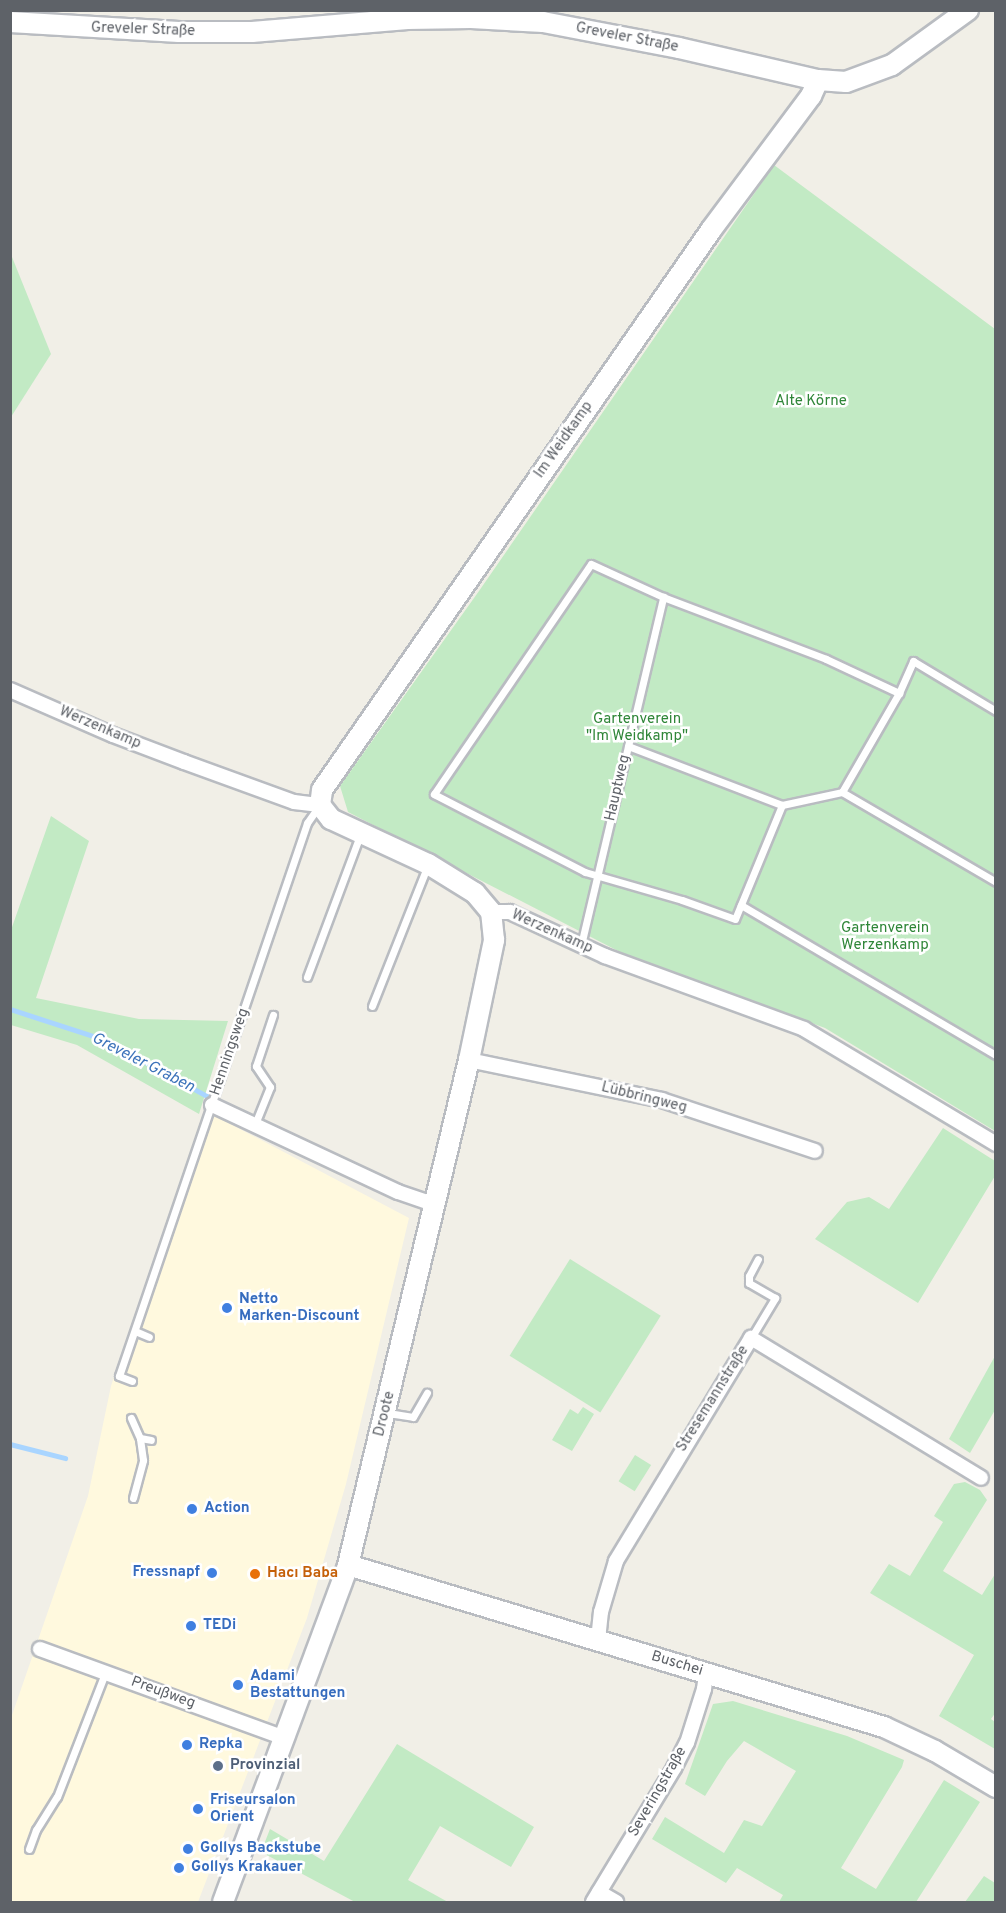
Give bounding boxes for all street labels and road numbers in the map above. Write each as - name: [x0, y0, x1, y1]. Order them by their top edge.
- street label: Greveler Straße: [91, 19, 195, 41]
- street label: Greveler Straße: [574, 19, 680, 57]
- street label: Im Weidkamp: [531, 398, 597, 482]
- street label: Werzenkamp: [56, 703, 144, 753]
- street label: Hauptweg: [602, 753, 634, 823]
- street label: Werzenkamp: [508, 906, 596, 958]
- street label: Henningsweg: [207, 1006, 253, 1098]
- street label: Lübbringweg: [599, 1079, 689, 1117]
- street label: Stresemannstraße: [673, 1342, 753, 1456]
- street label: Droote: [371, 1389, 399, 1439]
- street label: Buschei: [649, 1648, 705, 1680]
- street label: Preußweg: [128, 1673, 198, 1713]
- street label: Severingstraße: [625, 1744, 691, 1840]

